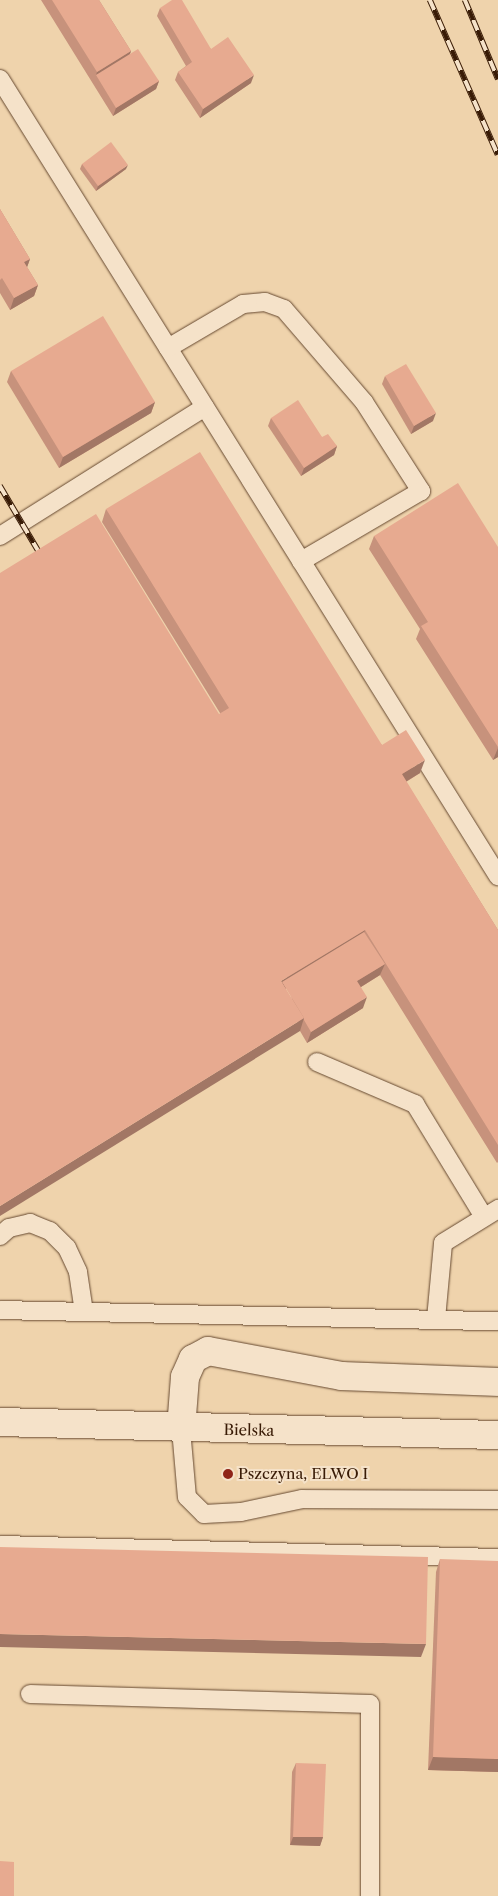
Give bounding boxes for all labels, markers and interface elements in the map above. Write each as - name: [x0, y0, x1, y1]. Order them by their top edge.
- street label: Bielska: [224, 1421, 274, 1439]
- place label: Pszczyna, ELWO I: [238, 1465, 368, 1483]
- marker: Pszczyna, ELWO I: [222, 1468, 234, 1480]

